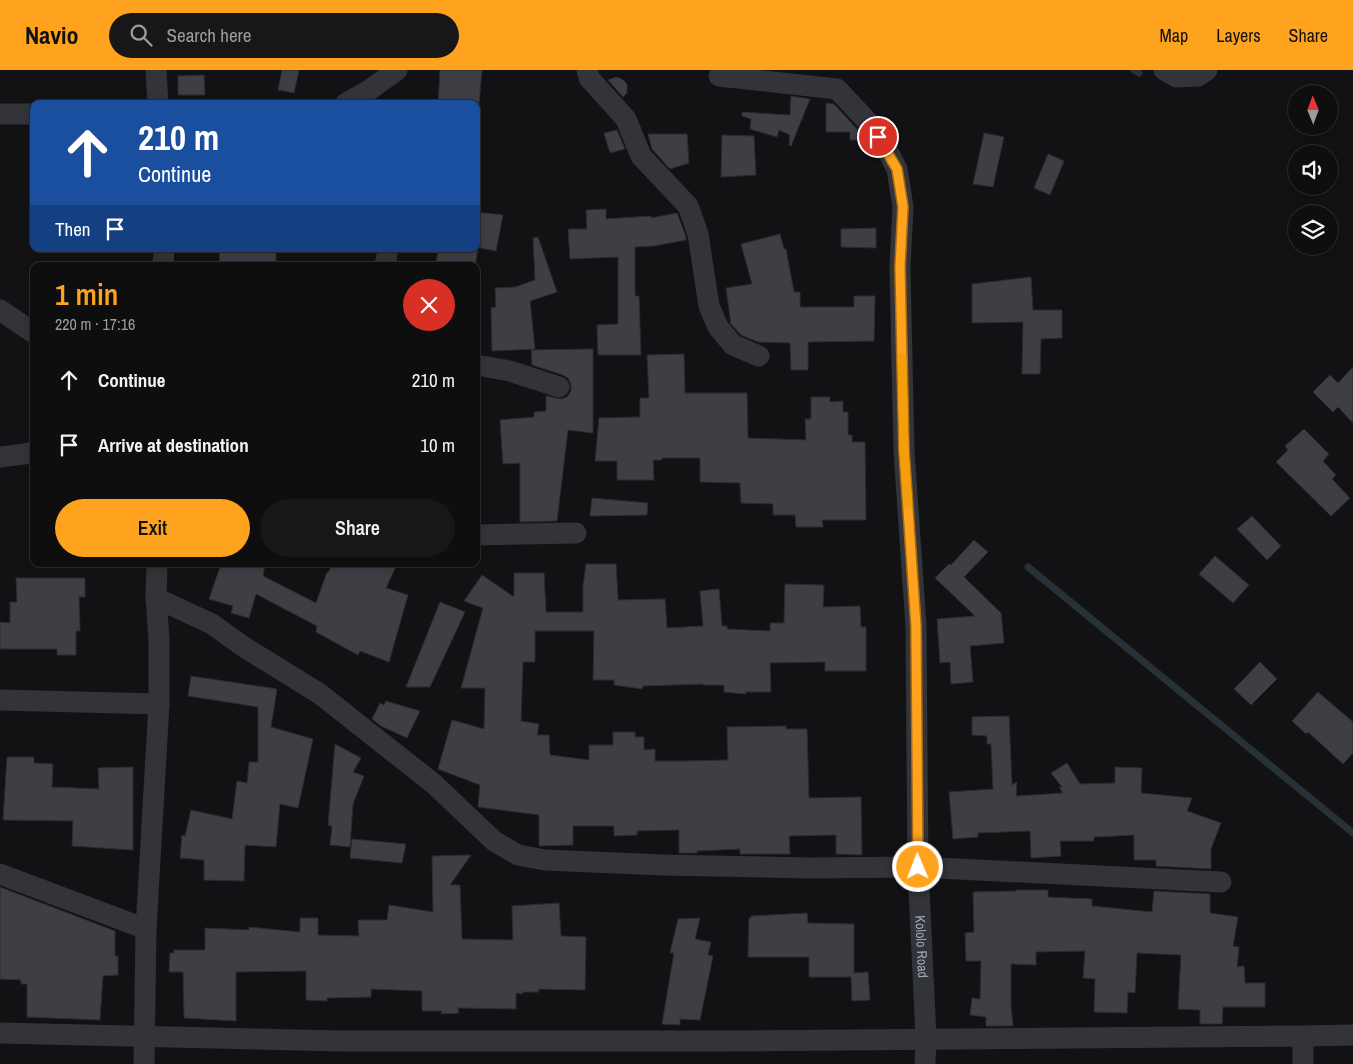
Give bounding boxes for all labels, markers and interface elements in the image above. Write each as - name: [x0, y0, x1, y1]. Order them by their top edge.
- search box: [109, 13, 459, 58]
- text: Navio: [25, 19, 79, 51]
- icon: search: [127, 21, 155, 49]
- text: Search here: [167, 22, 251, 48]
- text: Map: [1160, 23, 1188, 48]
- text: Layers: [1216, 23, 1261, 48]
- text: Share: [1289, 23, 1328, 48]
- north arrow: [1288, 85, 1338, 135]
- map controls: [1288, 85, 1338, 255]
- text: 210 m: [138, 114, 219, 161]
- pin: [857, 116, 899, 158]
- icon: ahead: [55, 120, 120, 185]
- icon: arrive: [864, 123, 892, 151]
- button: sound: [1288, 145, 1338, 195]
- text: Continue: [138, 159, 211, 189]
- button: layers: [1288, 205, 1338, 255]
- icon: arrive: [101, 215, 129, 243]
- text: Then: [55, 216, 91, 242]
- text: 1 min: [55, 274, 118, 314]
- button: close: [403, 279, 455, 331]
- text: 220 m · 17:16: [55, 313, 135, 335]
- icon: ahead: [55, 366, 83, 394]
- text: Continue: [98, 367, 166, 393]
- text: 210 m: [412, 367, 455, 393]
- icon: arrive: [55, 431, 83, 459]
- text: Arrive at destination: [98, 432, 249, 458]
- text: 10 m: [420, 432, 455, 458]
- button: Exit: [55, 499, 250, 557]
- button: Share: [260, 499, 455, 557]
- position arrow: [891, 840, 943, 892]
- street label: Kololo Road: [911, 915, 932, 978]

